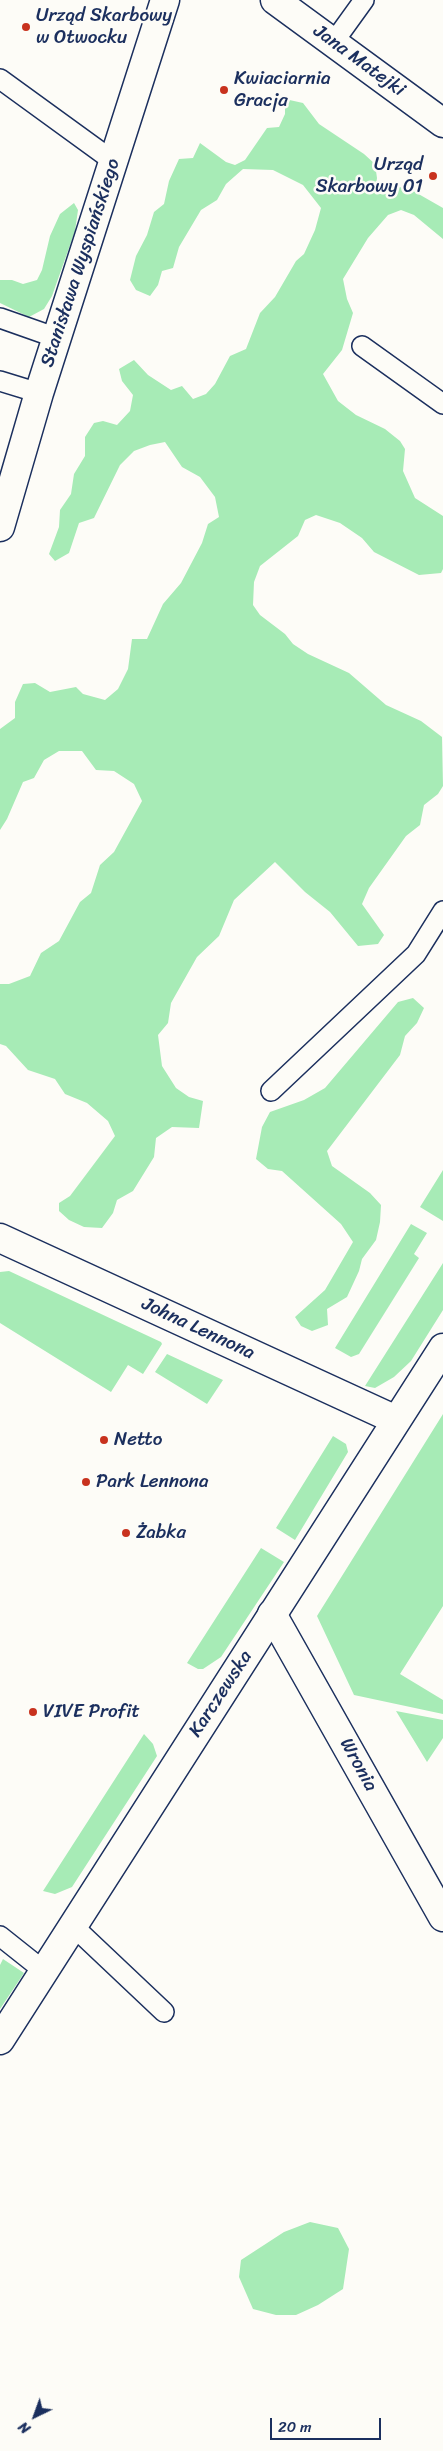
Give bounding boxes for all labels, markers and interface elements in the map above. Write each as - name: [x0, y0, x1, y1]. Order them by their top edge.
- place label: Urząd Skarbowy w Otwocku: [36, 5, 172, 49]
- street label: Jana Matejki: [309, 20, 409, 102]
- marker: Urząd Skarbowy w Otwocku: [20, 21, 32, 33]
- place label: Kwiaciarnia Gracja: [234, 68, 331, 112]
- marker: Kwiaciarnia Gracja: [218, 84, 230, 96]
- place label: Urząd Skarbowy 01: [316, 154, 423, 198]
- street label: Stanisława Wyspiańskiego: [37, 156, 125, 370]
- marker: Urząd Skarbowy 01: [427, 170, 439, 182]
- street label: Johna Lennona: [138, 1293, 258, 1365]
- place label: Netto: [114, 1429, 162, 1451]
- marker: Netto: [98, 1434, 110, 1446]
- place label: Park Lennona: [96, 1471, 208, 1493]
- marker: Park Lennona: [80, 1476, 92, 1488]
- place label: Żabka: [136, 1522, 186, 1544]
- marker: Żabka: [120, 1527, 132, 1539]
- street label: Karczewska: [185, 1646, 257, 1742]
- place label: VIVE Profit: [43, 1701, 140, 1723]
- marker: VIVE Profit: [27, 1706, 39, 1718]
- street label: Wronia: [334, 1734, 382, 1796]
- north arrow: [10, 2391, 60, 2441]
- scale bar: [273, 2408, 384, 2440]
- text: 20 m: [278, 2414, 312, 2440]
- text: N: [13, 2415, 37, 2440]

